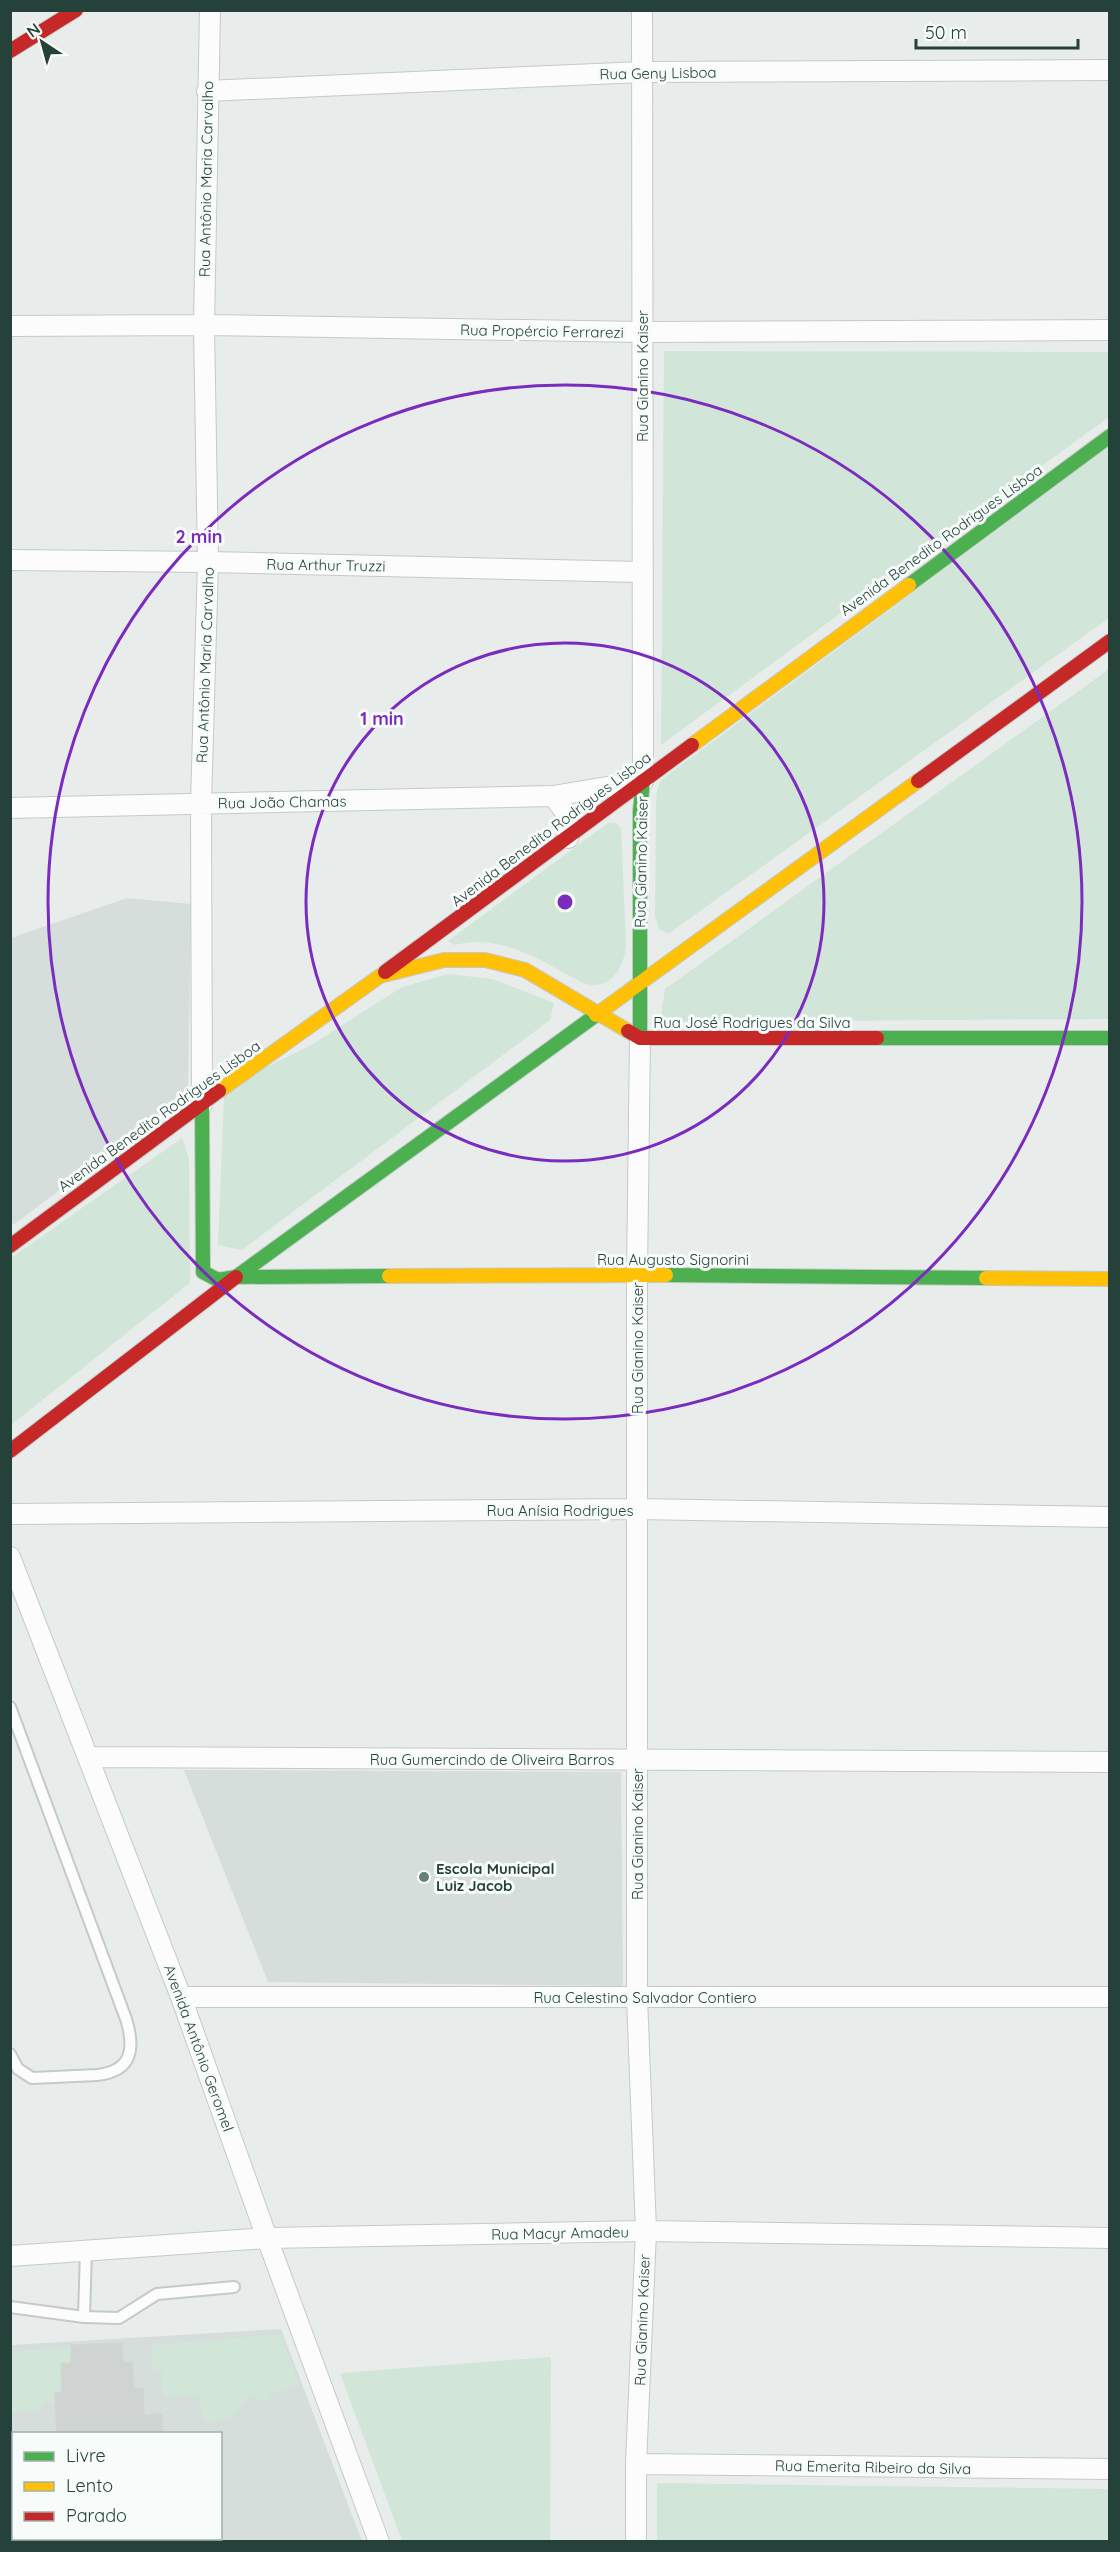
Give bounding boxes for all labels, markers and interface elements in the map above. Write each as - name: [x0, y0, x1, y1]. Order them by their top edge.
- north arrow: [12, 12, 72, 72]
- scale bar: [916, 12, 1078, 50]
- text: N: [23, 18, 44, 41]
- text: 50 m: [925, 21, 967, 44]
- street label: Rua Geny Lisboa: [599, 62, 717, 84]
- street label: Rua Antônio Maria Carvalho: [195, 81, 217, 277]
- street label: Rua Gianino Kaiser: [633, 310, 652, 442]
- street label: Rua Propércio Ferrarezi: [460, 320, 624, 342]
- street label: Avenida Benedito Rodrigues Lisboa: [836, 460, 1046, 620]
- text: 2 min: [176, 525, 222, 548]
- street label: Rua Arthur Truzzi: [266, 554, 386, 576]
- street label: Rua Antônio Maria Carvalho: [192, 567, 218, 763]
- text: 1 min: [360, 707, 404, 730]
- street label: Avenida Benedito Rodrigues Lisboa: [447, 748, 655, 910]
- street label: Rua João Chamas: [217, 791, 347, 813]
- street label: Rua Gianino Kaiser: [630, 796, 652, 928]
- centre of rings: [555, 892, 575, 912]
- street label: Rua José Rodrigues da Silva: [653, 1013, 851, 1032]
- street label: Avenida Benedito Rodrigues Lisboa: [54, 1036, 264, 1196]
- street label: Rua Augusto Signorini: [597, 1250, 749, 1269]
- street label: Rua Gianino Kaiser: [628, 1282, 647, 1414]
- street label: Rua Anísia Rodrigues: [486, 1501, 634, 1520]
- street label: Rua Gumercindo de Oliveira Barros: [370, 1750, 614, 1769]
- street label: Rua Gianino Kaiser: [628, 1768, 647, 1900]
- place label: Escola Municipal Luiz Jacob: [436, 1859, 554, 1895]
- marker: Escola Municipal Luiz Jacob: [417, 1870, 431, 1884]
- street label: Avenida Antônio Geromel: [160, 1962, 238, 2134]
- street label: Rua Celestino Salvador Contiero: [533, 1988, 757, 2007]
- street label: Rua Macyr Amadeu: [491, 2222, 629, 2244]
- street label: Rua Gianino Kaiser: [630, 2254, 654, 2386]
- legend: [12, 2432, 222, 2540]
- text: Livre: [66, 2444, 106, 2467]
- street label: Rua Emerita Ribeiro da Silva: [775, 2456, 971, 2478]
- text: Lento: [66, 2474, 113, 2497]
- text: Parado: [66, 2504, 127, 2527]

